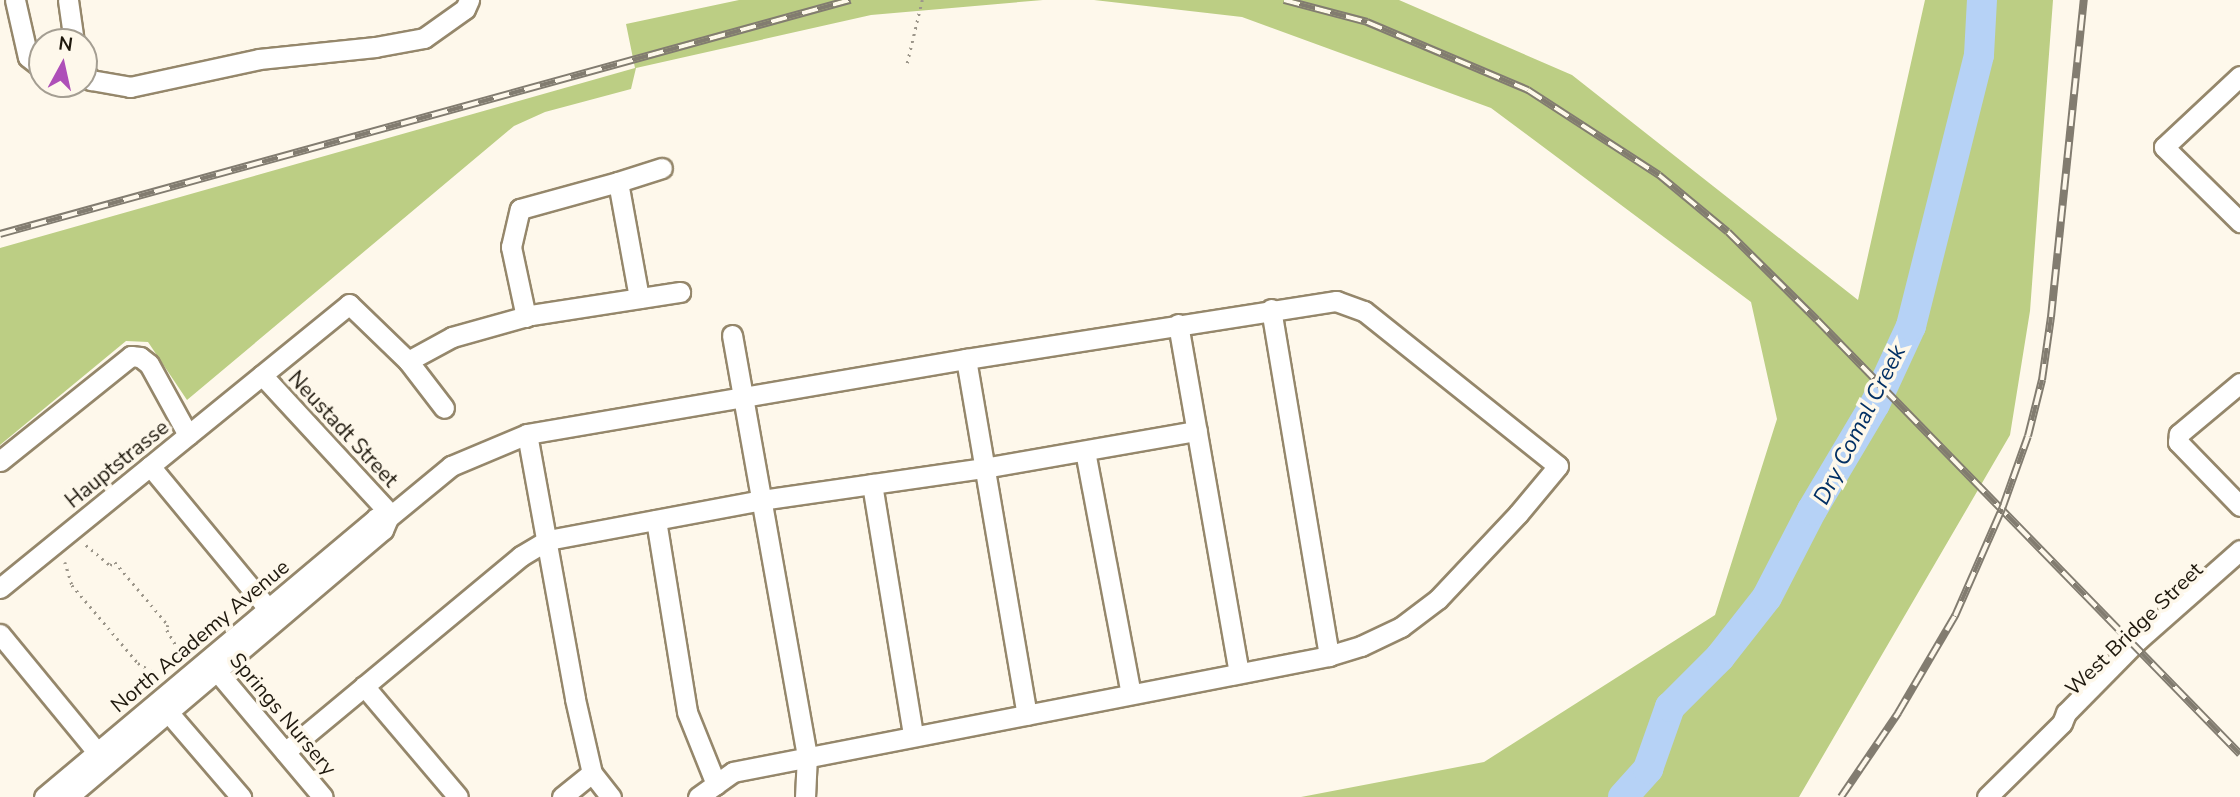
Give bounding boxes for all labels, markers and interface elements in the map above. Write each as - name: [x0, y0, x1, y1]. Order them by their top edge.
- north arrow: [28, 28, 98, 98]
- text: N: [57, 30, 74, 58]
- water label: Dry Comal Creek: [1808, 341, 1912, 509]
- street label: Neustadt Street: [283, 366, 403, 492]
- street label: Hauptstrasse: [60, 415, 174, 513]
- street label: North Academy Avenue: [106, 554, 294, 718]
- street label: West Bridge Street: [2060, 557, 2208, 701]
- street label: Springs Nursery: [224, 648, 342, 780]

